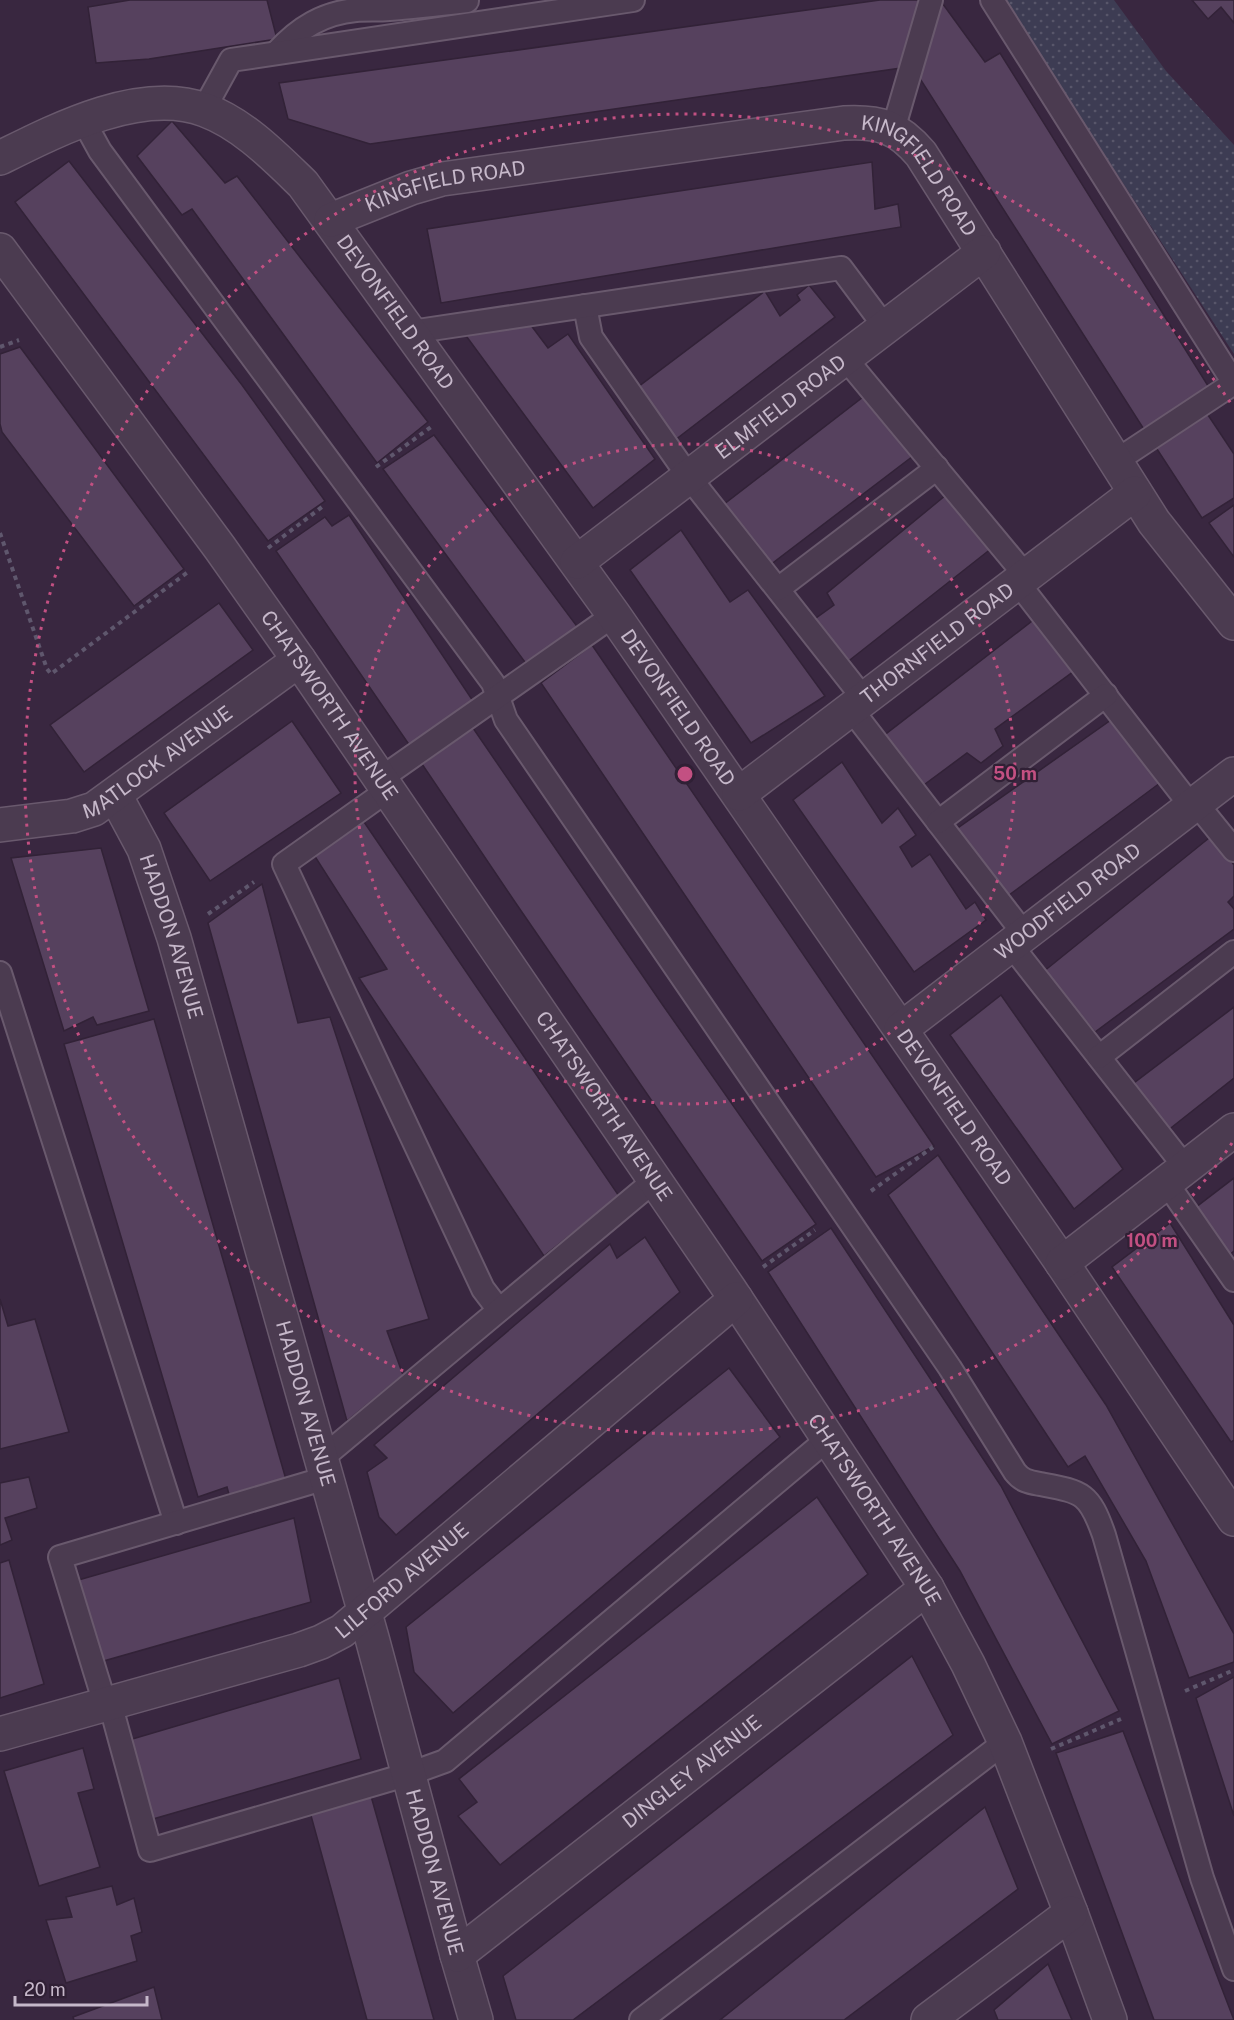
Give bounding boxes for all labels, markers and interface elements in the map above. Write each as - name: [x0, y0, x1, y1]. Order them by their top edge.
- street label: KINGFIELD ROAD: [860, 111, 982, 241]
- street label: KINGFIELD ROAD: [361, 156, 527, 217]
- street label: DEVONFIELD ROAD: [332, 230, 459, 394]
- street label: ELMFIELD ROAD: [711, 350, 851, 464]
- street label: THORNFIELD ROAD: [856, 577, 1019, 709]
- street label: CHATSWORTH AVENUE: [256, 606, 403, 804]
- street label: DEVONFIELD ROAD: [616, 625, 741, 791]
- street label: MATLOCK AVENUE: [80, 700, 237, 824]
- text: 50 m: [993, 763, 1037, 784]
- centre of rings: [675, 764, 695, 784]
- street label: WOODFIELD ROAD: [990, 838, 1146, 965]
- street label: HADDON AVENUE: [135, 851, 208, 1022]
- street label: CHATSWORTH AVENUE: [531, 1007, 678, 1206]
- street label: DEVONFIELD ROAD: [892, 1024, 1017, 1190]
- text: 100 m: [1126, 1230, 1178, 1251]
- street label: HADDON AVENUE: [271, 1318, 341, 1489]
- street label: CHATSWORTH AVENUE: [803, 1409, 946, 1610]
- street label: LILFORD AVENUE: [330, 1518, 473, 1644]
- street label: DINGLEY AVENUE: [618, 1710, 766, 1833]
- street label: HADDON AVENUE: [401, 1786, 469, 1958]
- scale bar: [15, 1969, 147, 2007]
- text: 20 m: [24, 1979, 66, 2000]

